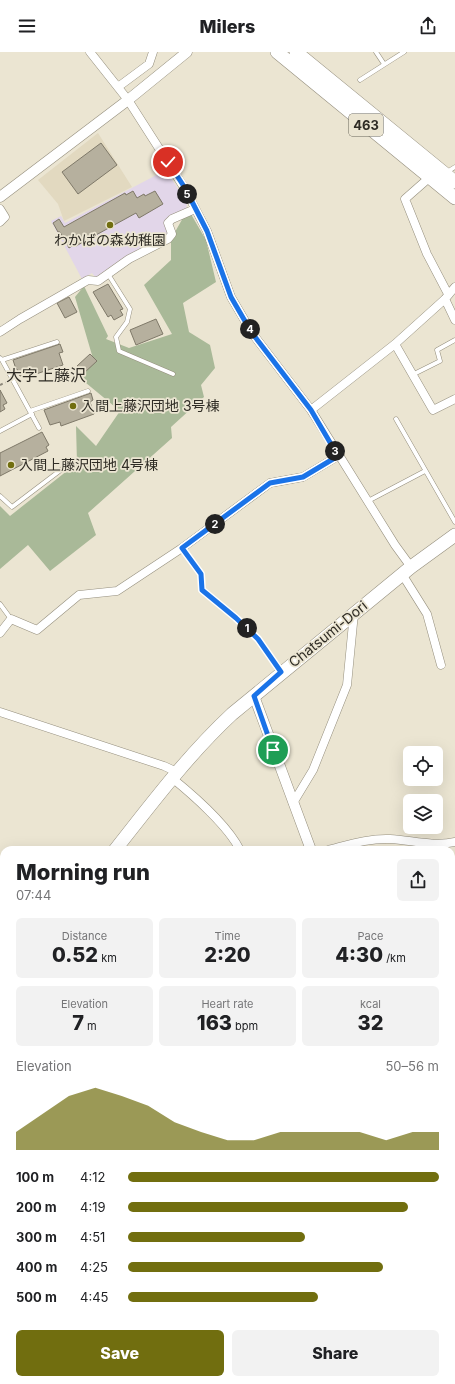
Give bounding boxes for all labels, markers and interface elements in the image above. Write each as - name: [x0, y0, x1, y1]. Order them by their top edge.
- icon: menu: [16, 15, 38, 37]
- icon: share: [417, 15, 439, 37]
- text: Milers: [200, 16, 255, 37]
- road number: 463: [349, 114, 383, 136]
- pin: [151, 145, 185, 179]
- icon: check: [157, 151, 179, 173]
- pin: 5: [177, 184, 197, 204]
- text: 5: [183, 187, 191, 201]
- marker: わかばの森幼稚園: [105, 220, 115, 230]
- place label: わかばの森幼稚園: [54, 231, 166, 248]
- pin: 4: [240, 319, 260, 339]
- text: 4: [246, 322, 254, 336]
- district label: 大字上藤沢: [6, 365, 86, 385]
- place label: 入間上藤沢団地 3号棟: [81, 397, 220, 414]
- marker: 入間上藤沢団地 3号棟: [68, 401, 78, 411]
- pin: 3: [325, 441, 345, 461]
- text: 3: [331, 444, 339, 458]
- place label: 入間上藤沢団地 4号棟: [19, 456, 158, 473]
- marker: 入間上藤沢団地 4号棟: [6, 460, 16, 470]
- pin: 2: [205, 514, 225, 534]
- text: 2: [212, 517, 218, 531]
- street label: Chatsumi-Dori: [285, 597, 370, 670]
- pin: 1: [237, 618, 257, 638]
- text: 1: [245, 621, 249, 635]
- pin: [256, 733, 290, 767]
- icon: arrive: [262, 739, 284, 761]
- map controls: [403, 746, 443, 834]
- button: locate: [403, 746, 443, 786]
- button: layers: [403, 794, 443, 834]
- text: Morning run: [16, 859, 150, 885]
- button: share: [397, 859, 439, 901]
- text: 07:44: [16, 887, 51, 903]
- text: Distance: [62, 929, 107, 943]
- text: Time: [215, 929, 240, 943]
- text: Pace: [358, 929, 383, 943]
- text: 0.52: [52, 943, 98, 967]
- text: 2:20: [204, 943, 251, 967]
- text: 4:30: [335, 943, 383, 967]
- text: km: [98, 951, 117, 965]
- text: /km: [383, 951, 406, 965]
- text: Elevation: [61, 997, 108, 1011]
- text: Heart rate: [201, 997, 254, 1011]
- text: kcal: [360, 997, 381, 1011]
- text: 7: [72, 1011, 84, 1035]
- text: 163: [197, 1011, 232, 1035]
- text: 32: [358, 1011, 383, 1035]
- text: m: [84, 1019, 97, 1033]
- text: bpm: [232, 1019, 258, 1033]
- text: Elevation: [16, 1058, 72, 1074]
- text: 50–56 m: [385, 1058, 439, 1074]
- text: 100 m: [16, 1169, 54, 1185]
- text: 4:12: [80, 1169, 105, 1185]
- text: 200 m: [16, 1199, 57, 1215]
- text: 4:19: [80, 1199, 106, 1215]
- text: 300 m: [16, 1229, 57, 1245]
- text: 4:51: [80, 1229, 105, 1245]
- text: 400 m: [16, 1259, 57, 1275]
- text: 4:25: [80, 1259, 108, 1275]
- text: 500 m: [16, 1289, 57, 1305]
- text: 4:45: [80, 1289, 108, 1305]
- button: Save: [16, 1330, 224, 1376]
- button: Share: [232, 1330, 439, 1376]

